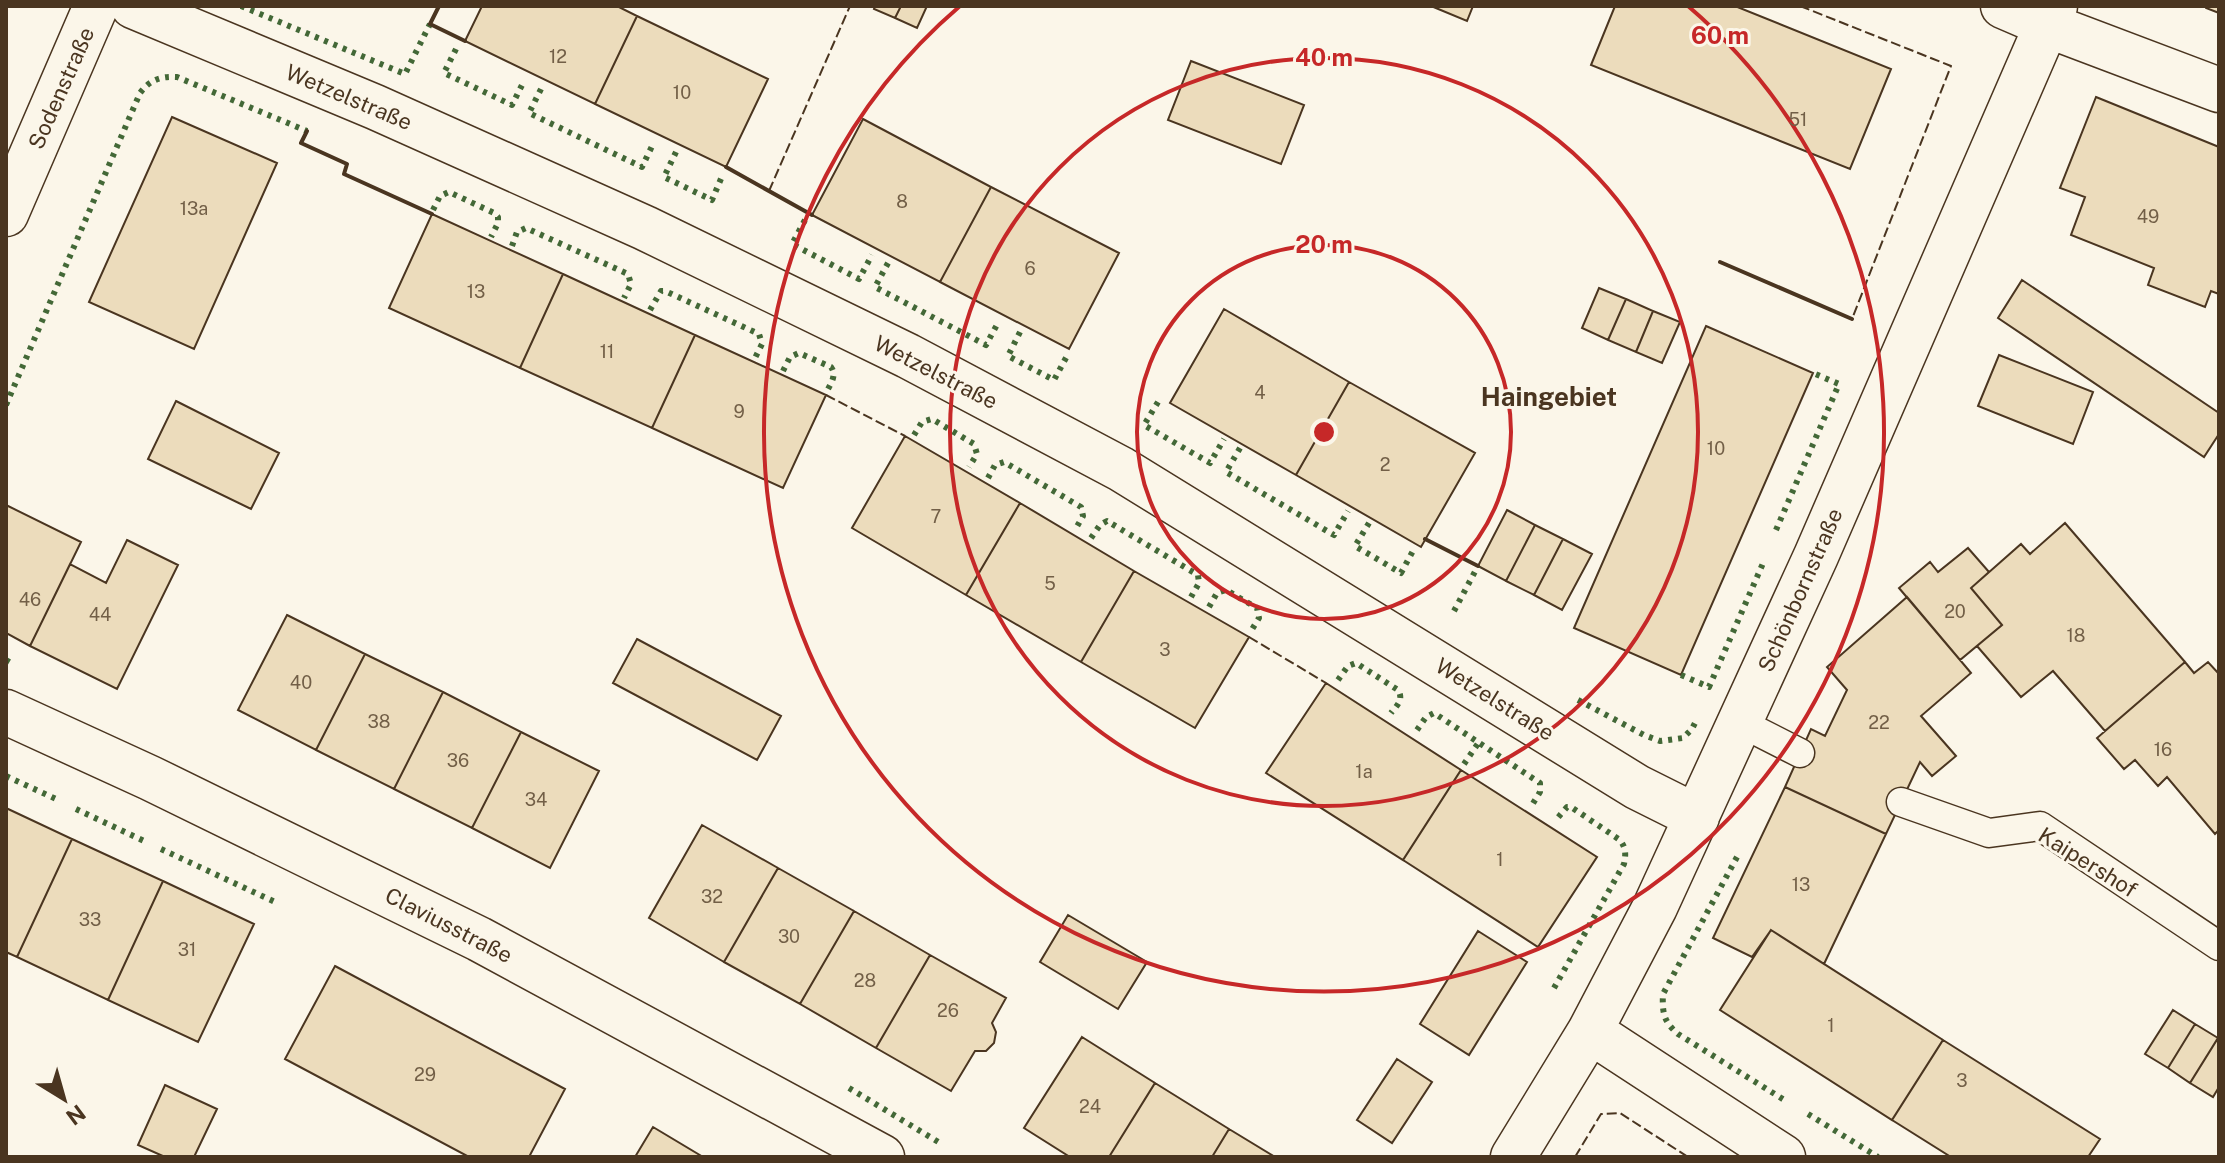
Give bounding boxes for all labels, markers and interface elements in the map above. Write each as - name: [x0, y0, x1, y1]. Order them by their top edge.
- text: 60 m: [1691, 21, 1749, 49]
- street label: Sodenstraße: [23, 23, 99, 153]
- text: 40 m: [1295, 43, 1353, 71]
- house number: 12: [549, 46, 567, 67]
- street label: Wetzelstraße: [282, 59, 416, 135]
- house number: 10: [673, 82, 691, 103]
- house number: 51: [1789, 109, 1807, 130]
- house number: 8: [896, 191, 908, 212]
- house number: 13a: [180, 198, 208, 219]
- house number: 49: [2137, 206, 2159, 227]
- text: 20 m: [1295, 230, 1353, 258]
- house number: 6: [1024, 258, 1036, 279]
- house number: 13: [467, 281, 485, 302]
- street label: Wetzelstraße: [870, 330, 1002, 414]
- house number: 11: [600, 341, 614, 362]
- district label: Haingebiet: [1481, 381, 1617, 412]
- house number: 4: [1254, 382, 1266, 403]
- house number: 9: [733, 401, 745, 422]
- centre of rings: [1310, 418, 1338, 446]
- house number: 10: [1707, 438, 1725, 459]
- house number: 2: [1380, 454, 1390, 475]
- street label: Schönbornstraße: [1752, 504, 1848, 676]
- house number: 7: [931, 506, 941, 527]
- house number: 5: [1044, 573, 1056, 594]
- house number: 46: [19, 589, 41, 610]
- house number: 20: [1944, 601, 1966, 622]
- house number: 44: [89, 604, 111, 625]
- house number: 18: [2067, 625, 2085, 646]
- house number: 3: [1159, 639, 1171, 660]
- street label: Wetzelstraße: [1431, 652, 1559, 746]
- house number: 40: [290, 672, 312, 693]
- house number: 38: [368, 711, 390, 732]
- house number: 22: [1868, 712, 1890, 733]
- house number: 16: [2154, 739, 2172, 760]
- house number: 36: [447, 750, 469, 771]
- house number: 1a: [1355, 761, 1373, 782]
- house number: 34: [525, 789, 547, 810]
- street label: Kaipershof: [2034, 822, 2142, 903]
- house number: 1: [1496, 849, 1504, 870]
- house number: 13: [1792, 874, 1810, 895]
- street label: Claviusstraße: [381, 882, 517, 968]
- house number: 32: [701, 886, 723, 907]
- house number: 33: [79, 909, 101, 930]
- house number: 30: [778, 926, 800, 947]
- house number: 31: [178, 939, 196, 960]
- house number: 28: [854, 970, 876, 991]
- house number: 26: [937, 1000, 959, 1021]
- house number: 1: [1827, 1015, 1835, 1036]
- north arrow: [24, 1059, 104, 1139]
- house number: 29: [414, 1064, 436, 1085]
- house number: 3: [1956, 1070, 1968, 1091]
- house number: 24: [1079, 1096, 1101, 1117]
- text: N: [61, 1099, 91, 1131]

